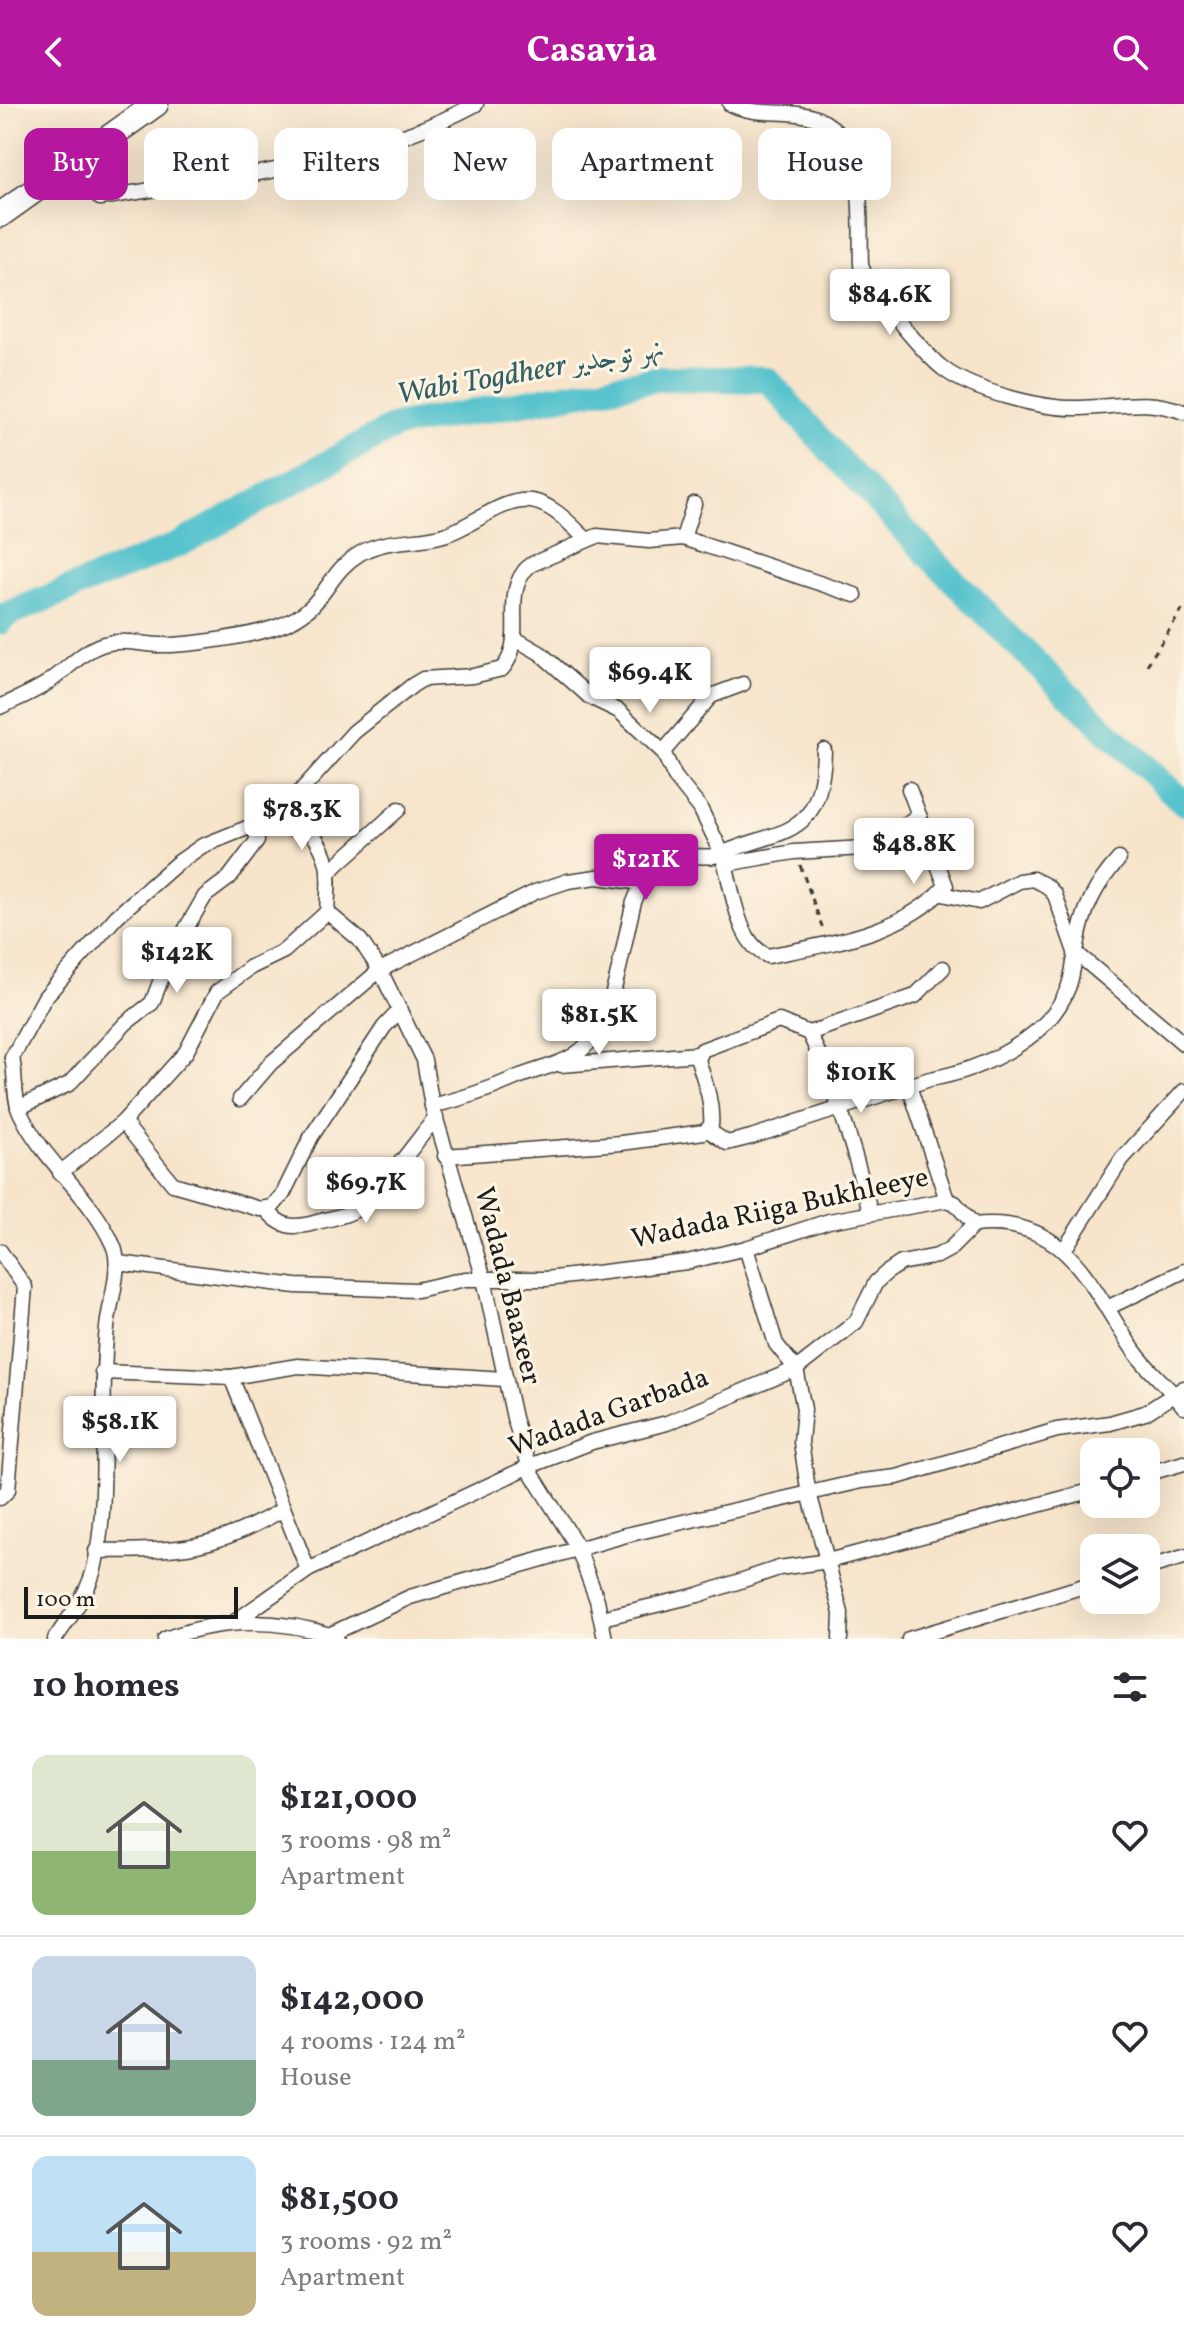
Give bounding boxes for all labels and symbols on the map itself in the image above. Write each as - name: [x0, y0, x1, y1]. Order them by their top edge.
- pin: $84.6K: [825, 269, 955, 337]
- water label: Wabi Togdheer نهر توجدير: [394, 328, 668, 416]
- pin: $69.4K: [585, 647, 715, 715]
- pin: $78.3K: [237, 784, 367, 852]
- pin: $48.8K: [849, 818, 979, 886]
- pin: $121K: [590, 834, 702, 902]
- pin: $142K: [121, 927, 233, 995]
- pin: $81.5K: [534, 989, 664, 1057]
- pin: $101K: [805, 1047, 917, 1115]
- pin: $69.7K: [301, 1157, 431, 1225]
- street label: Wadada Riiga Bukhleeye: [628, 1158, 932, 1260]
- street label: Wadada Baaxeer: [464, 1183, 550, 1389]
- street label: Wadada Garbada: [504, 1359, 714, 1467]
- pin: $58.1K: [55, 1396, 185, 1464]
- scale bar: [24, 1583, 238, 1619]

